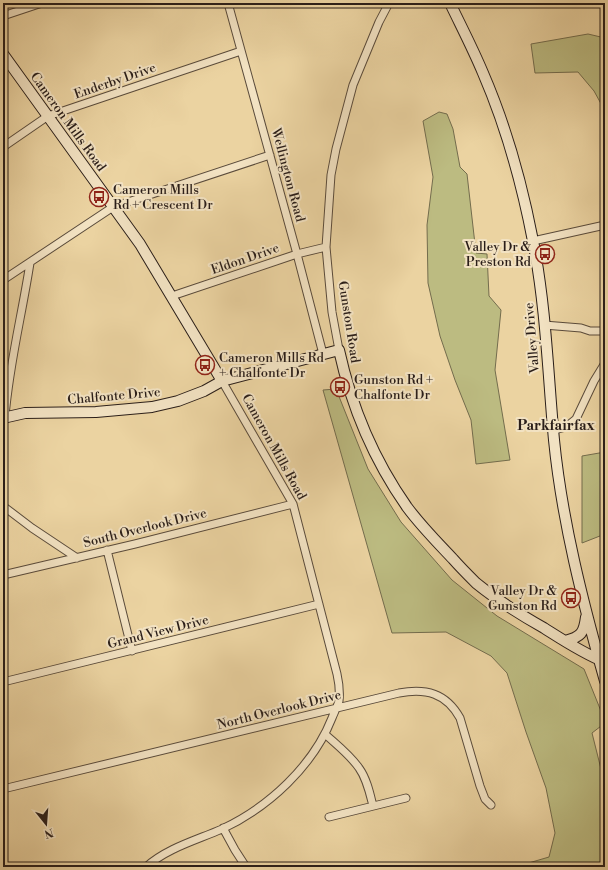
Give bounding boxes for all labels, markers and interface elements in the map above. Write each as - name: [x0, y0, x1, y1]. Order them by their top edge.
- street label: Enderby Drive: [72, 59, 158, 102]
- street label: Cameron Mills Road: [27, 69, 110, 175]
- street label: Wellington Road: [268, 125, 308, 224]
- place label: Cameron Mills Rd + Crescent Dr: [113, 182, 213, 213]
- bus stop icon: Cameron Mills Rd + Crescent Dr: [88, 186, 110, 208]
- place label: Valley Dr & Preston Rd: [463, 239, 532, 270]
- street label: Eldon Drive: [209, 240, 282, 278]
- bus stop icon: Valley Dr & Preston Rd: [534, 243, 556, 265]
- street label: Gunston Road: [335, 280, 363, 365]
- street label: Valley Drive: [521, 301, 543, 375]
- place label: Cameron Mills Rd + Chalfonte Dr: [219, 350, 324, 381]
- bus stop icon: Cameron Mills Rd + Chalfonte Dr: [194, 354, 216, 376]
- place label: Gunston Rd + Chalfonte Dr: [354, 372, 433, 403]
- bus stop icon: Gunston Rd + Chalfonte Dr: [329, 376, 351, 398]
- street label: Chalfonte Drive: [67, 384, 162, 408]
- street label: Cameron Mills Road: [238, 391, 310, 503]
- district label: Parkfairfax: [517, 417, 596, 435]
- street label: South Overlook Drive: [82, 505, 209, 551]
- place label: Valley Dr & Gunston Rd: [488, 583, 558, 614]
- bus stop icon: Valley Dr & Gunston Rd: [560, 587, 582, 609]
- street label: Grand View Drive: [106, 612, 211, 652]
- street label: North Overlook Drive: [215, 687, 343, 733]
- north arrow: [26, 804, 66, 844]
- text: N: [42, 825, 55, 841]

